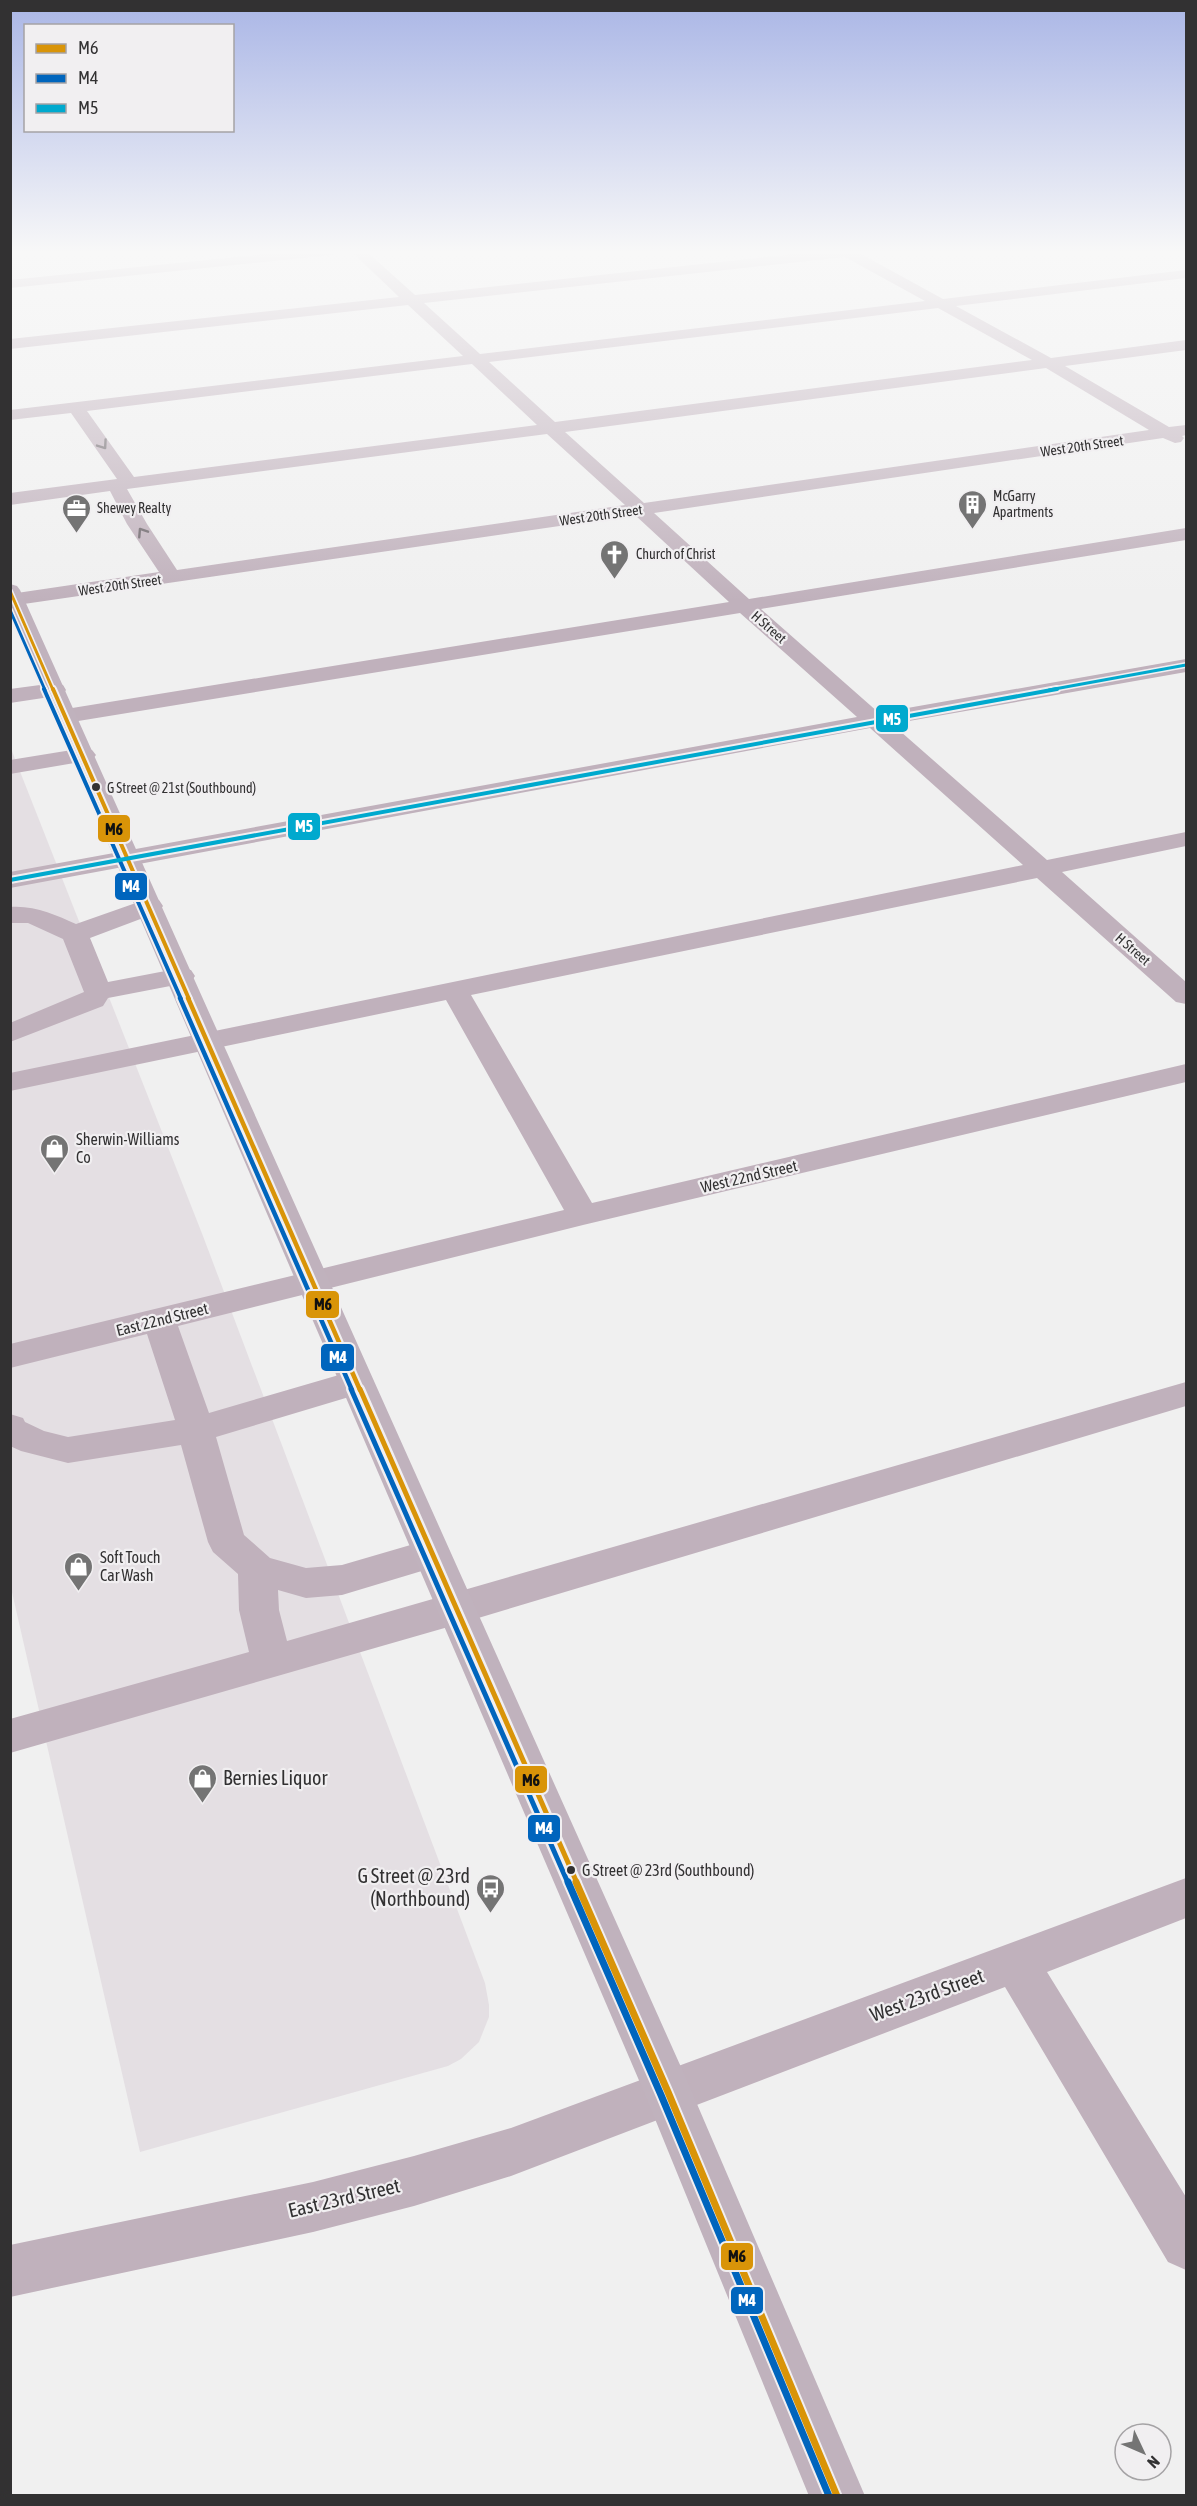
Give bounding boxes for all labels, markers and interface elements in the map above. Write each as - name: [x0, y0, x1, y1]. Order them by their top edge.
- legend: [24, 24, 234, 132]
- text: M6: [78, 37, 99, 58]
- text: M4: [78, 67, 99, 88]
- text: M5: [78, 97, 99, 118]
- street label: West 20th Street: [1039, 432, 1125, 460]
- one-way arrow: [96, 439, 107, 450]
- building icon: McGarry Apartments: [956, 488, 988, 530]
- place label: McGarry Apartments: [993, 488, 1053, 520]
- office icon: Shewey Realty: [60, 492, 92, 534]
- place label: Shewey Realty: [97, 500, 172, 516]
- street label: West 20th Street: [558, 501, 644, 529]
- one-way arrow: [138, 528, 150, 538]
- church icon: Church of Christ: [599, 538, 631, 580]
- place label: Church of Christ: [636, 546, 716, 562]
- street label: West 20th Street: [77, 571, 163, 599]
- street label: H Street: [748, 608, 790, 646]
- line badge: M5: [875, 704, 909, 733]
- text: M5: [883, 710, 902, 728]
- place label: G Street @ 21st (Southbound): [107, 780, 256, 796]
- marker: G Street @ 21st (Southbound): [90, 781, 102, 793]
- line badge: M5: [287, 812, 321, 841]
- line badge: M6: [97, 814, 131, 843]
- text: M5: [295, 817, 314, 835]
- text: M6: [105, 820, 124, 838]
- line badge: M4: [114, 872, 148, 901]
- text: M4: [122, 877, 141, 895]
- street label: H Street: [1112, 930, 1154, 968]
- place label: Sherwin-Williams Co: [76, 1130, 180, 1166]
- shop icon: Sherwin-Williams Co: [39, 1132, 71, 1174]
- street label: West 22nd Street: [699, 1156, 799, 1196]
- line badge: M6: [305, 1290, 340, 1319]
- text: M6: [314, 1295, 333, 1313]
- street label: East 22nd Street: [114, 1299, 210, 1339]
- line badge: M4: [320, 1343, 355, 1372]
- text: M4: [329, 1348, 348, 1366]
- place label: Soft Touch Car Wash: [100, 1548, 160, 1584]
- shop icon: Soft Touch Car Wash: [63, 1550, 95, 1592]
- shop icon: Bernies Liquor: [186, 1762, 218, 1804]
- line badge: M6: [514, 1765, 548, 1794]
- place label: Bernies Liquor: [223, 1766, 329, 1789]
- text: M6: [522, 1771, 541, 1789]
- line badge: M4: [527, 1814, 561, 1843]
- text: M4: [535, 1819, 554, 1837]
- place label: G Street @ 23rd (Southbound): [582, 1861, 755, 1880]
- place label: G Street @ 23rd (Northbound): [358, 1864, 470, 1910]
- marker: G Street @ 23rd (Southbound): [565, 1864, 577, 1876]
- bus stop icon: G Street @ 23rd (Northbound): [475, 1872, 507, 1914]
- street label: West 23rd Street: [867, 1963, 987, 2026]
- street label: East 23rd Street: [286, 2173, 402, 2222]
- line badge: M6: [720, 2242, 754, 2271]
- text: M6: [728, 2247, 747, 2265]
- line badge: M4: [730, 2286, 764, 2315]
- text: M4: [738, 2291, 757, 2309]
- north arrow: [1113, 2422, 1173, 2482]
- text: N: [1144, 2453, 1164, 2472]

